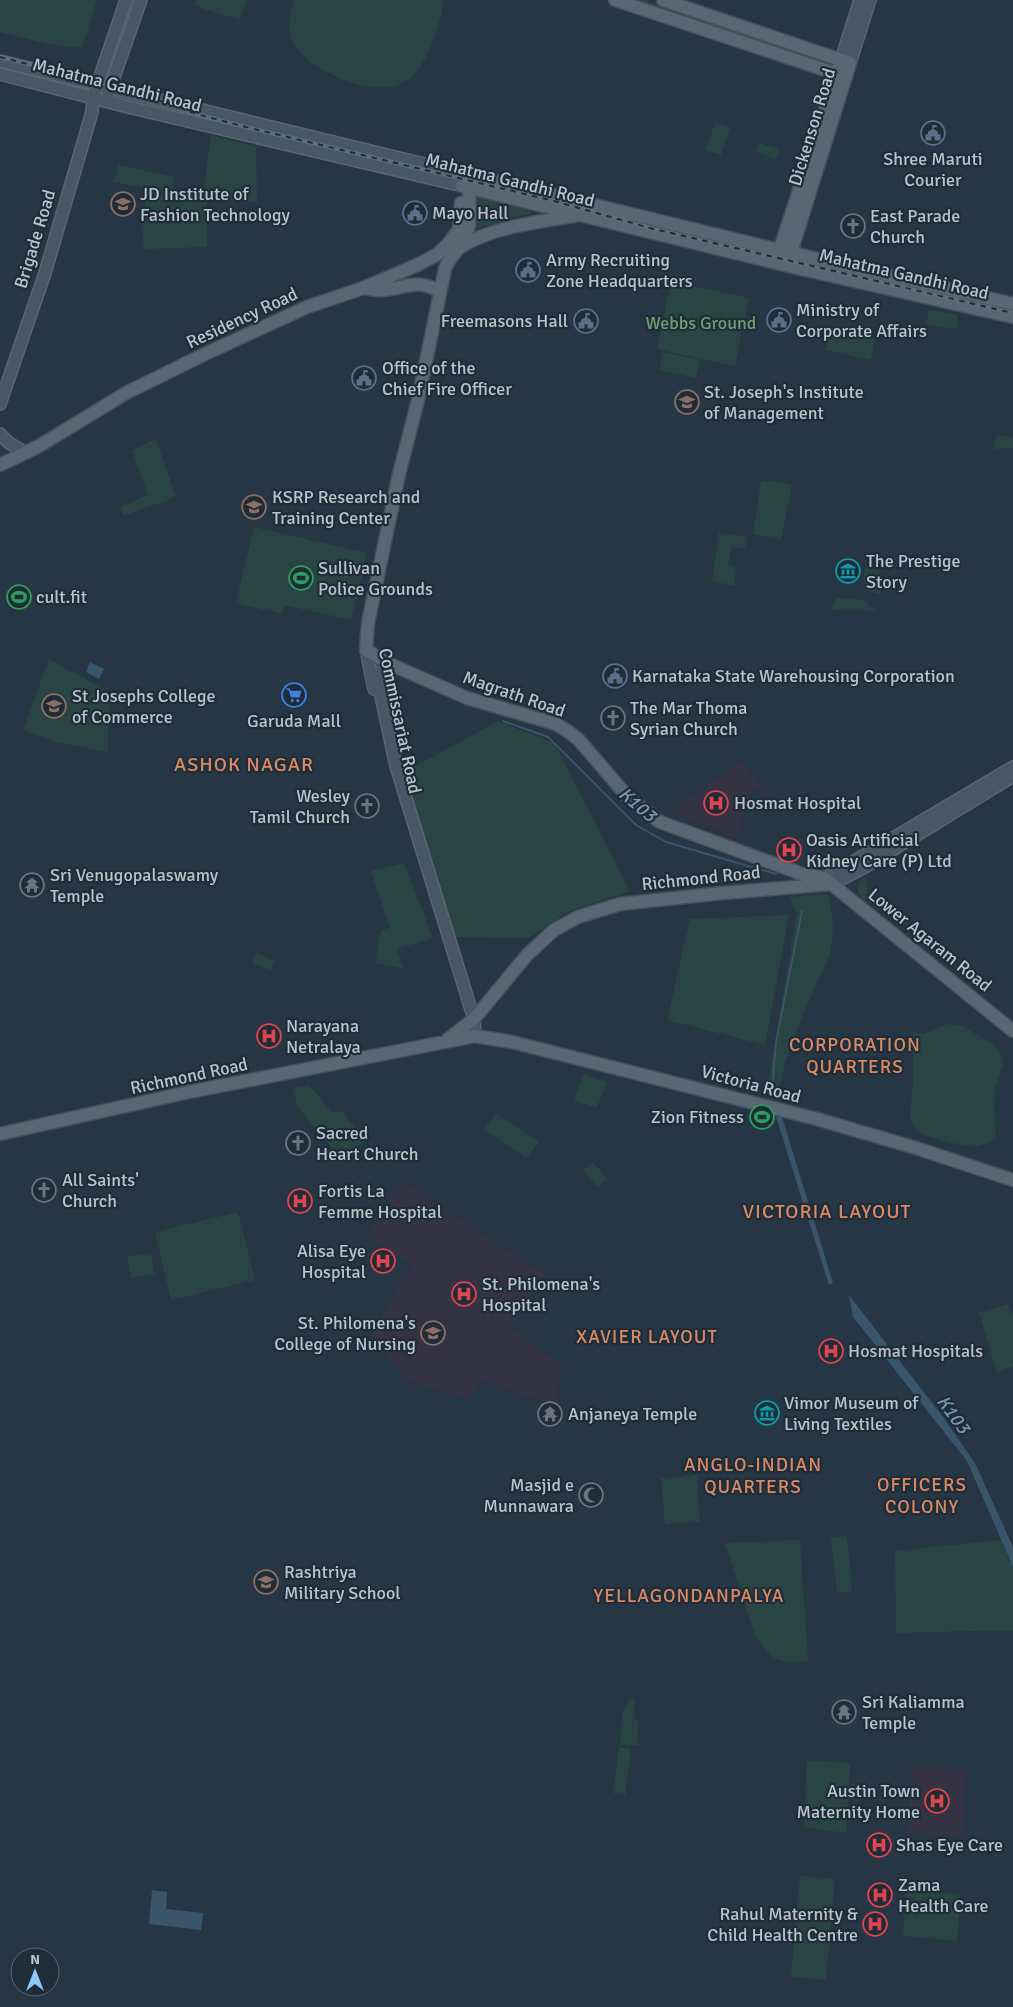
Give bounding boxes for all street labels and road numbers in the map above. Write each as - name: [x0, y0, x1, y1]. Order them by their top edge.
- street label: Mahatma Gandhi Road: [30, 53, 204, 117]
- street label: Dickenson Road: [784, 65, 840, 189]
- street label: Mahatma Gandhi Road: [423, 148, 597, 212]
- street label: Brigade Road: [10, 187, 60, 291]
- street label: Mahatma Gandhi Road: [817, 244, 991, 304]
- street label: Residency Road: [183, 283, 301, 353]
- street label: Commissariat Road: [374, 646, 426, 796]
- street label: Magrath Road: [460, 666, 568, 722]
- street label: Richmond Road: [640, 861, 762, 895]
- street label: Lower Agaram Road: [864, 883, 996, 997]
- street label: Richmond Road: [128, 1053, 250, 1099]
- street label: Victoria Road: [699, 1060, 803, 1108]

